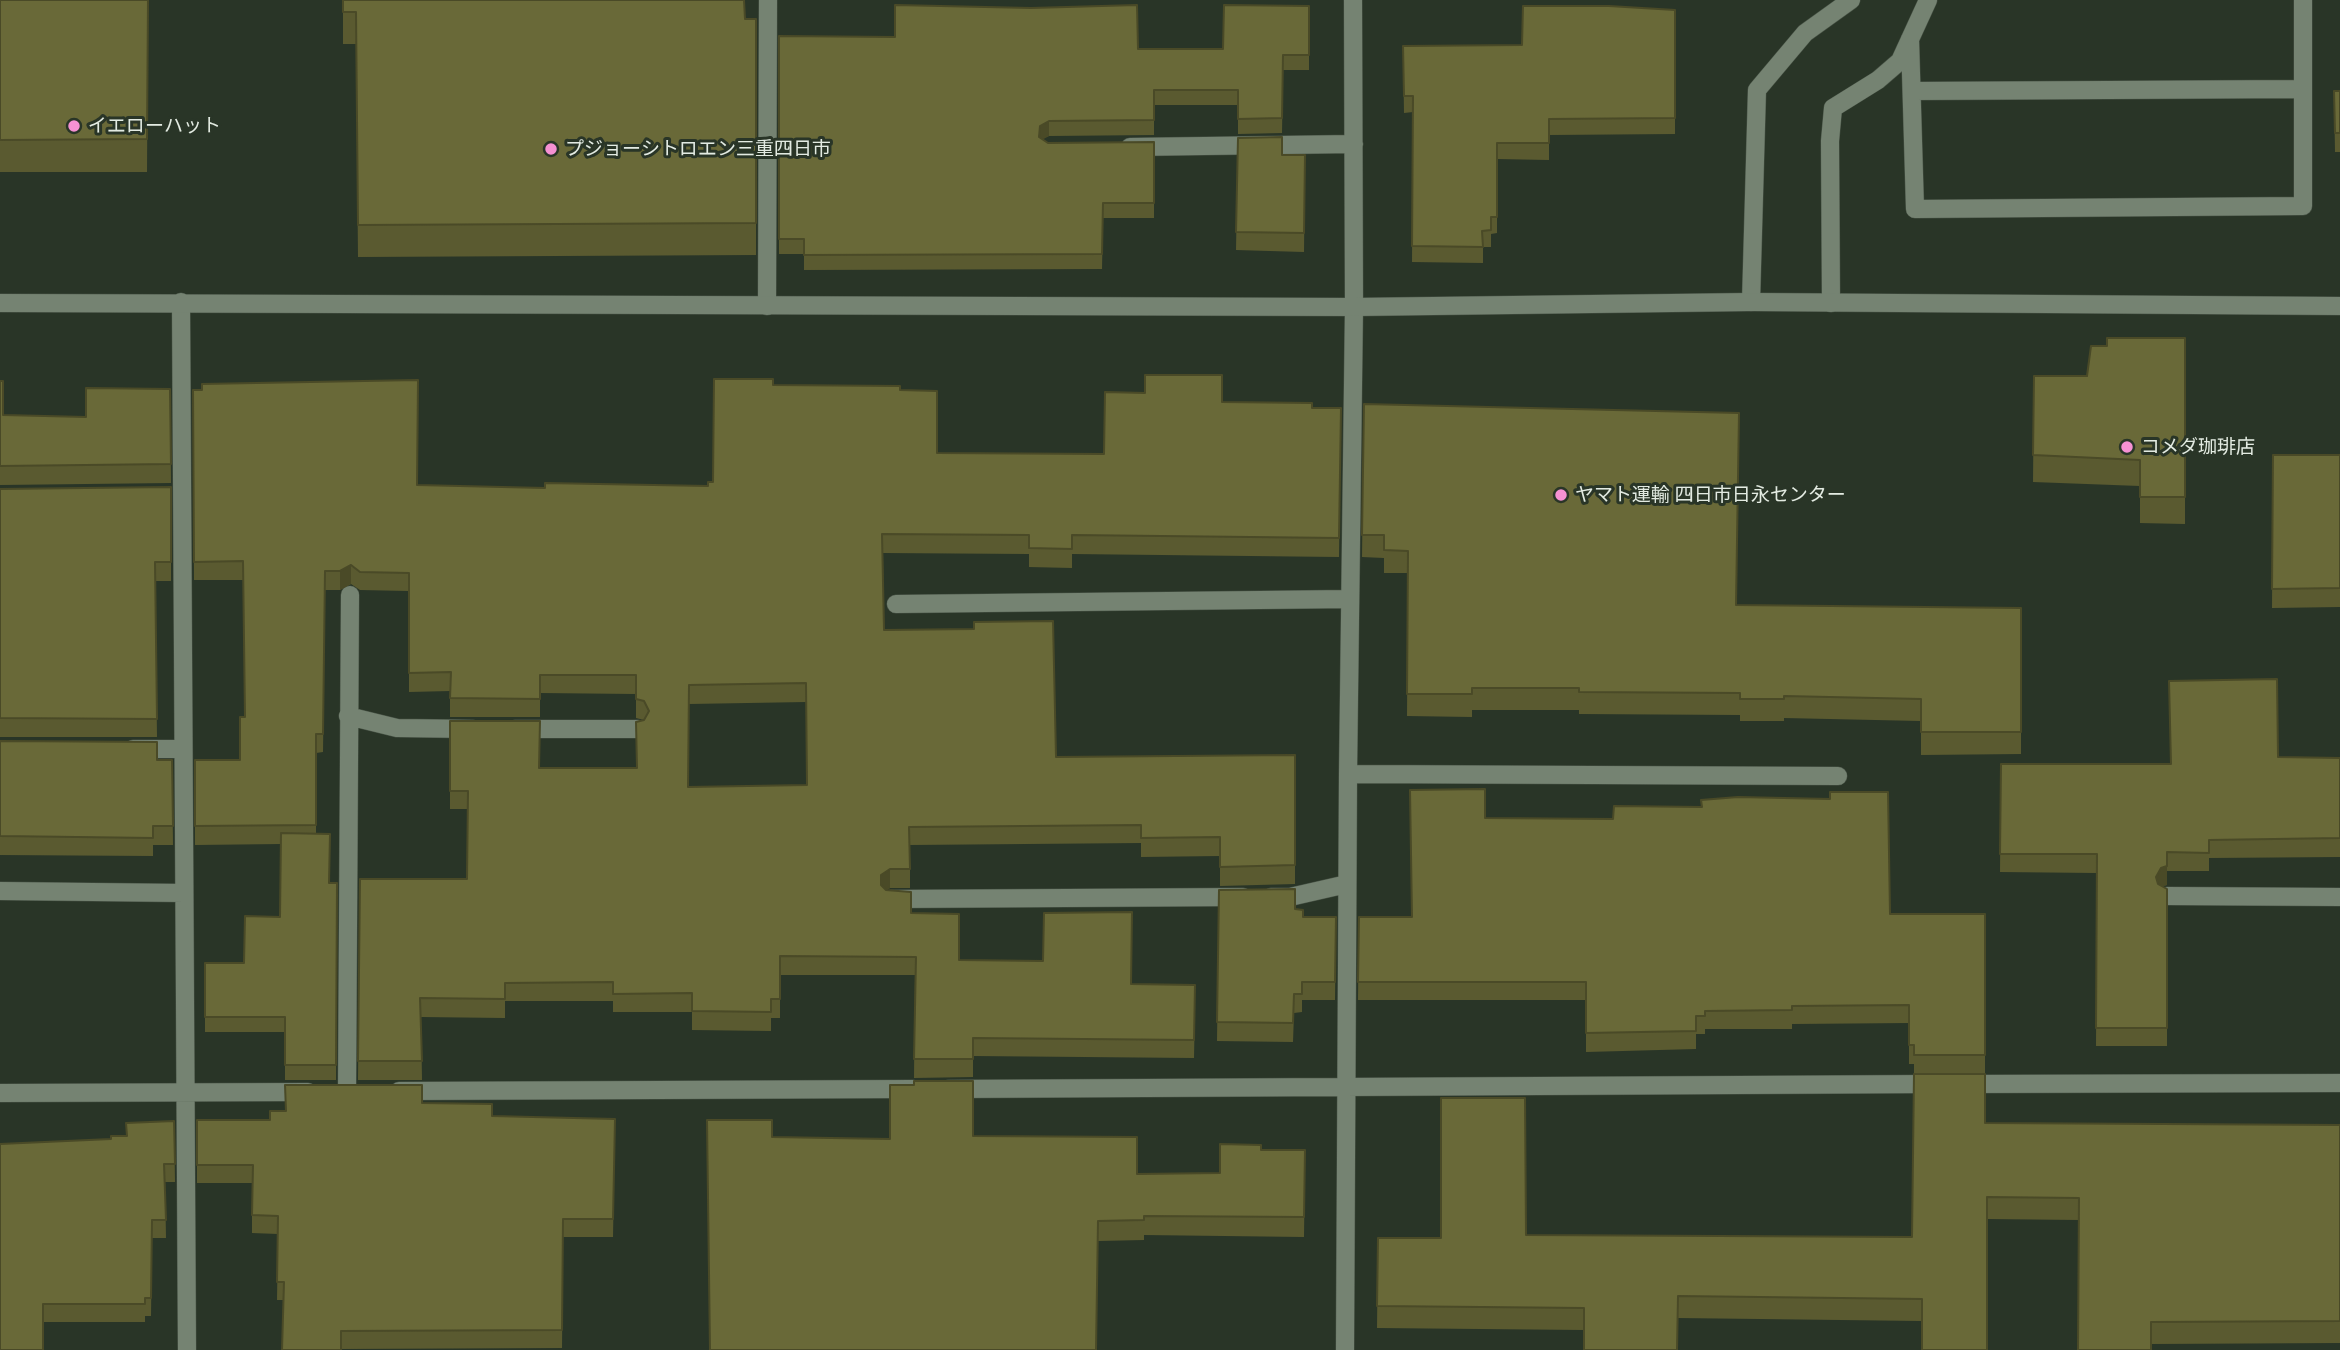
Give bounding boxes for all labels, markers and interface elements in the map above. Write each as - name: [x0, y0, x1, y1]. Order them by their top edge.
- place label: イエローハット: [88, 115, 221, 137]
- marker: イエローハット: [66, 118, 82, 134]
- place label: プジョーシトロエン三重四日市: [565, 138, 831, 160]
- marker: プジョーシトロエン三重四日市: [543, 141, 559, 157]
- place label: コメダ珈琲店: [2141, 436, 2255, 458]
- marker: コメダ珈琲店: [2119, 439, 2135, 455]
- place label: ヤマト運輸 四日市日永センター: [1575, 484, 1846, 506]
- marker: ヤマト運輸 四日市日永センター: [1553, 487, 1569, 503]

